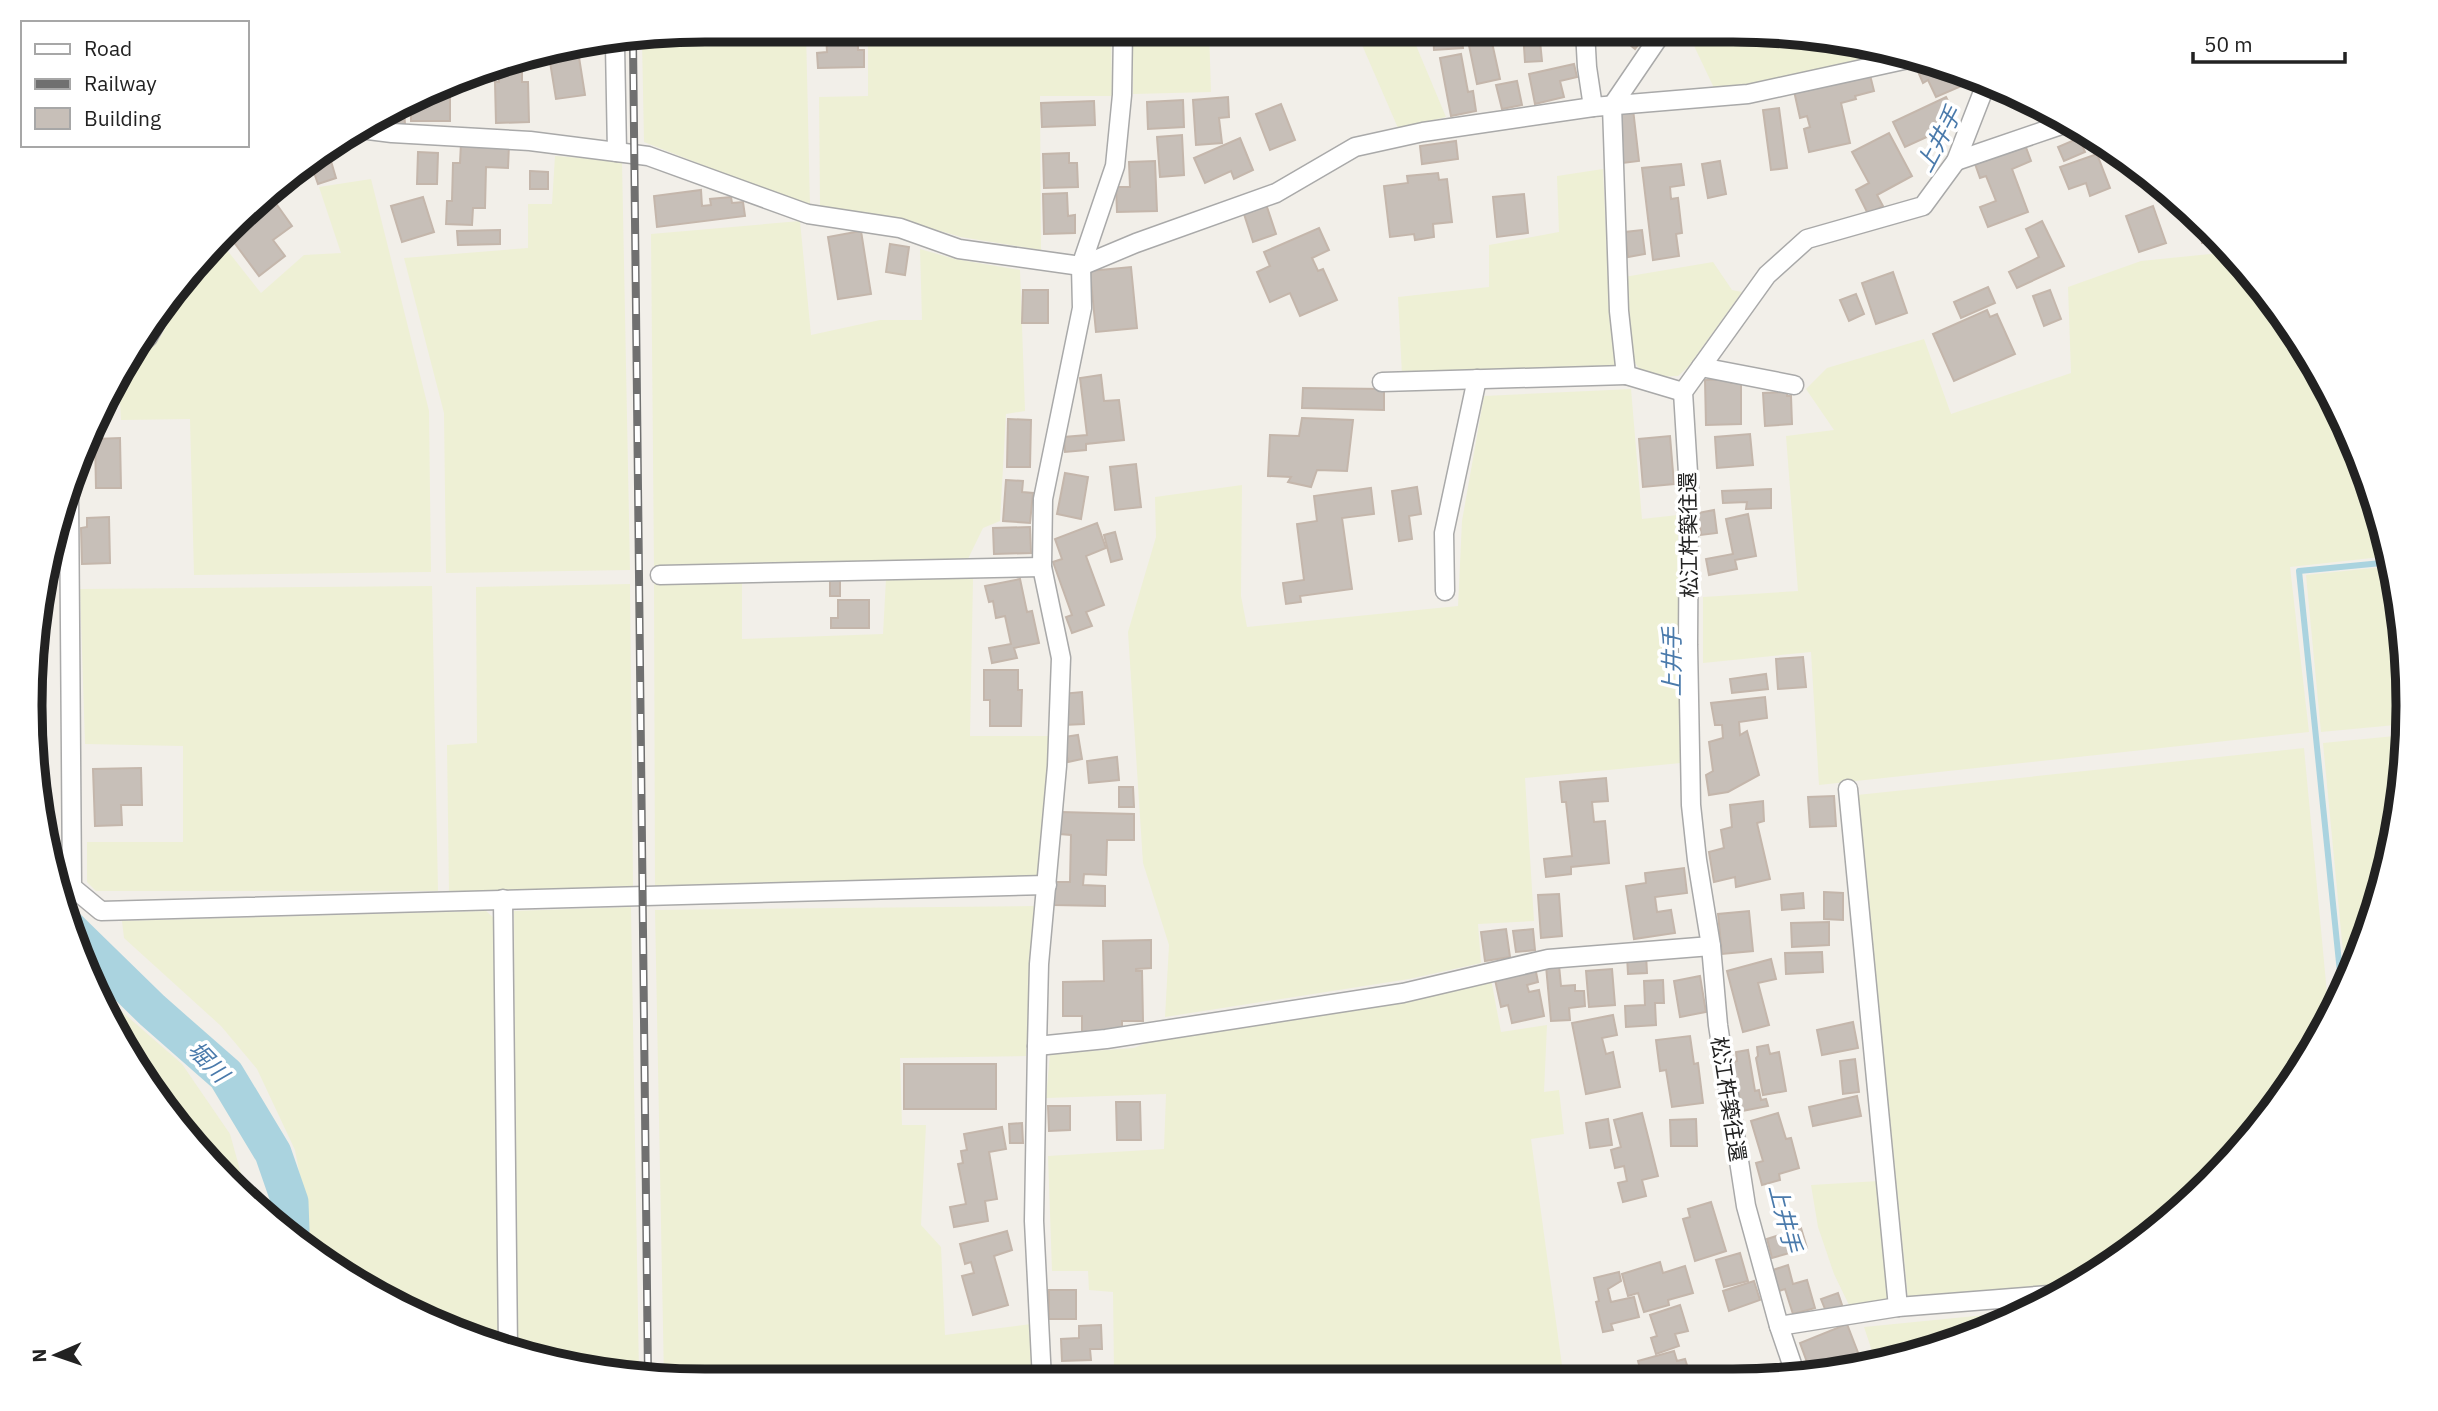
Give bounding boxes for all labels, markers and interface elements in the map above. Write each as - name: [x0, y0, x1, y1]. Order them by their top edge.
- legend: [21, 21, 248, 147]
- scale bar: [2193, 21, 2345, 65]
- text: 50 m: [2204, 30, 2253, 58]
- text: Road: [84, 34, 132, 62]
- text: Railway: [84, 69, 157, 97]
- water label: 上井手: [1909, 100, 1968, 177]
- text: Building: [84, 104, 161, 132]
- street label: 松江杵築往還: [1673, 472, 1703, 598]
- water label: 上井手: [1656, 626, 1686, 697]
- water label: 堀川: [182, 1034, 238, 1090]
- street label: 松江杵築往還: [1705, 1035, 1753, 1163]
- water label: 上井手: [1763, 1181, 1809, 1257]
- north arrow: [21, 1320, 91, 1390]
- text: N: [27, 1348, 51, 1363]

